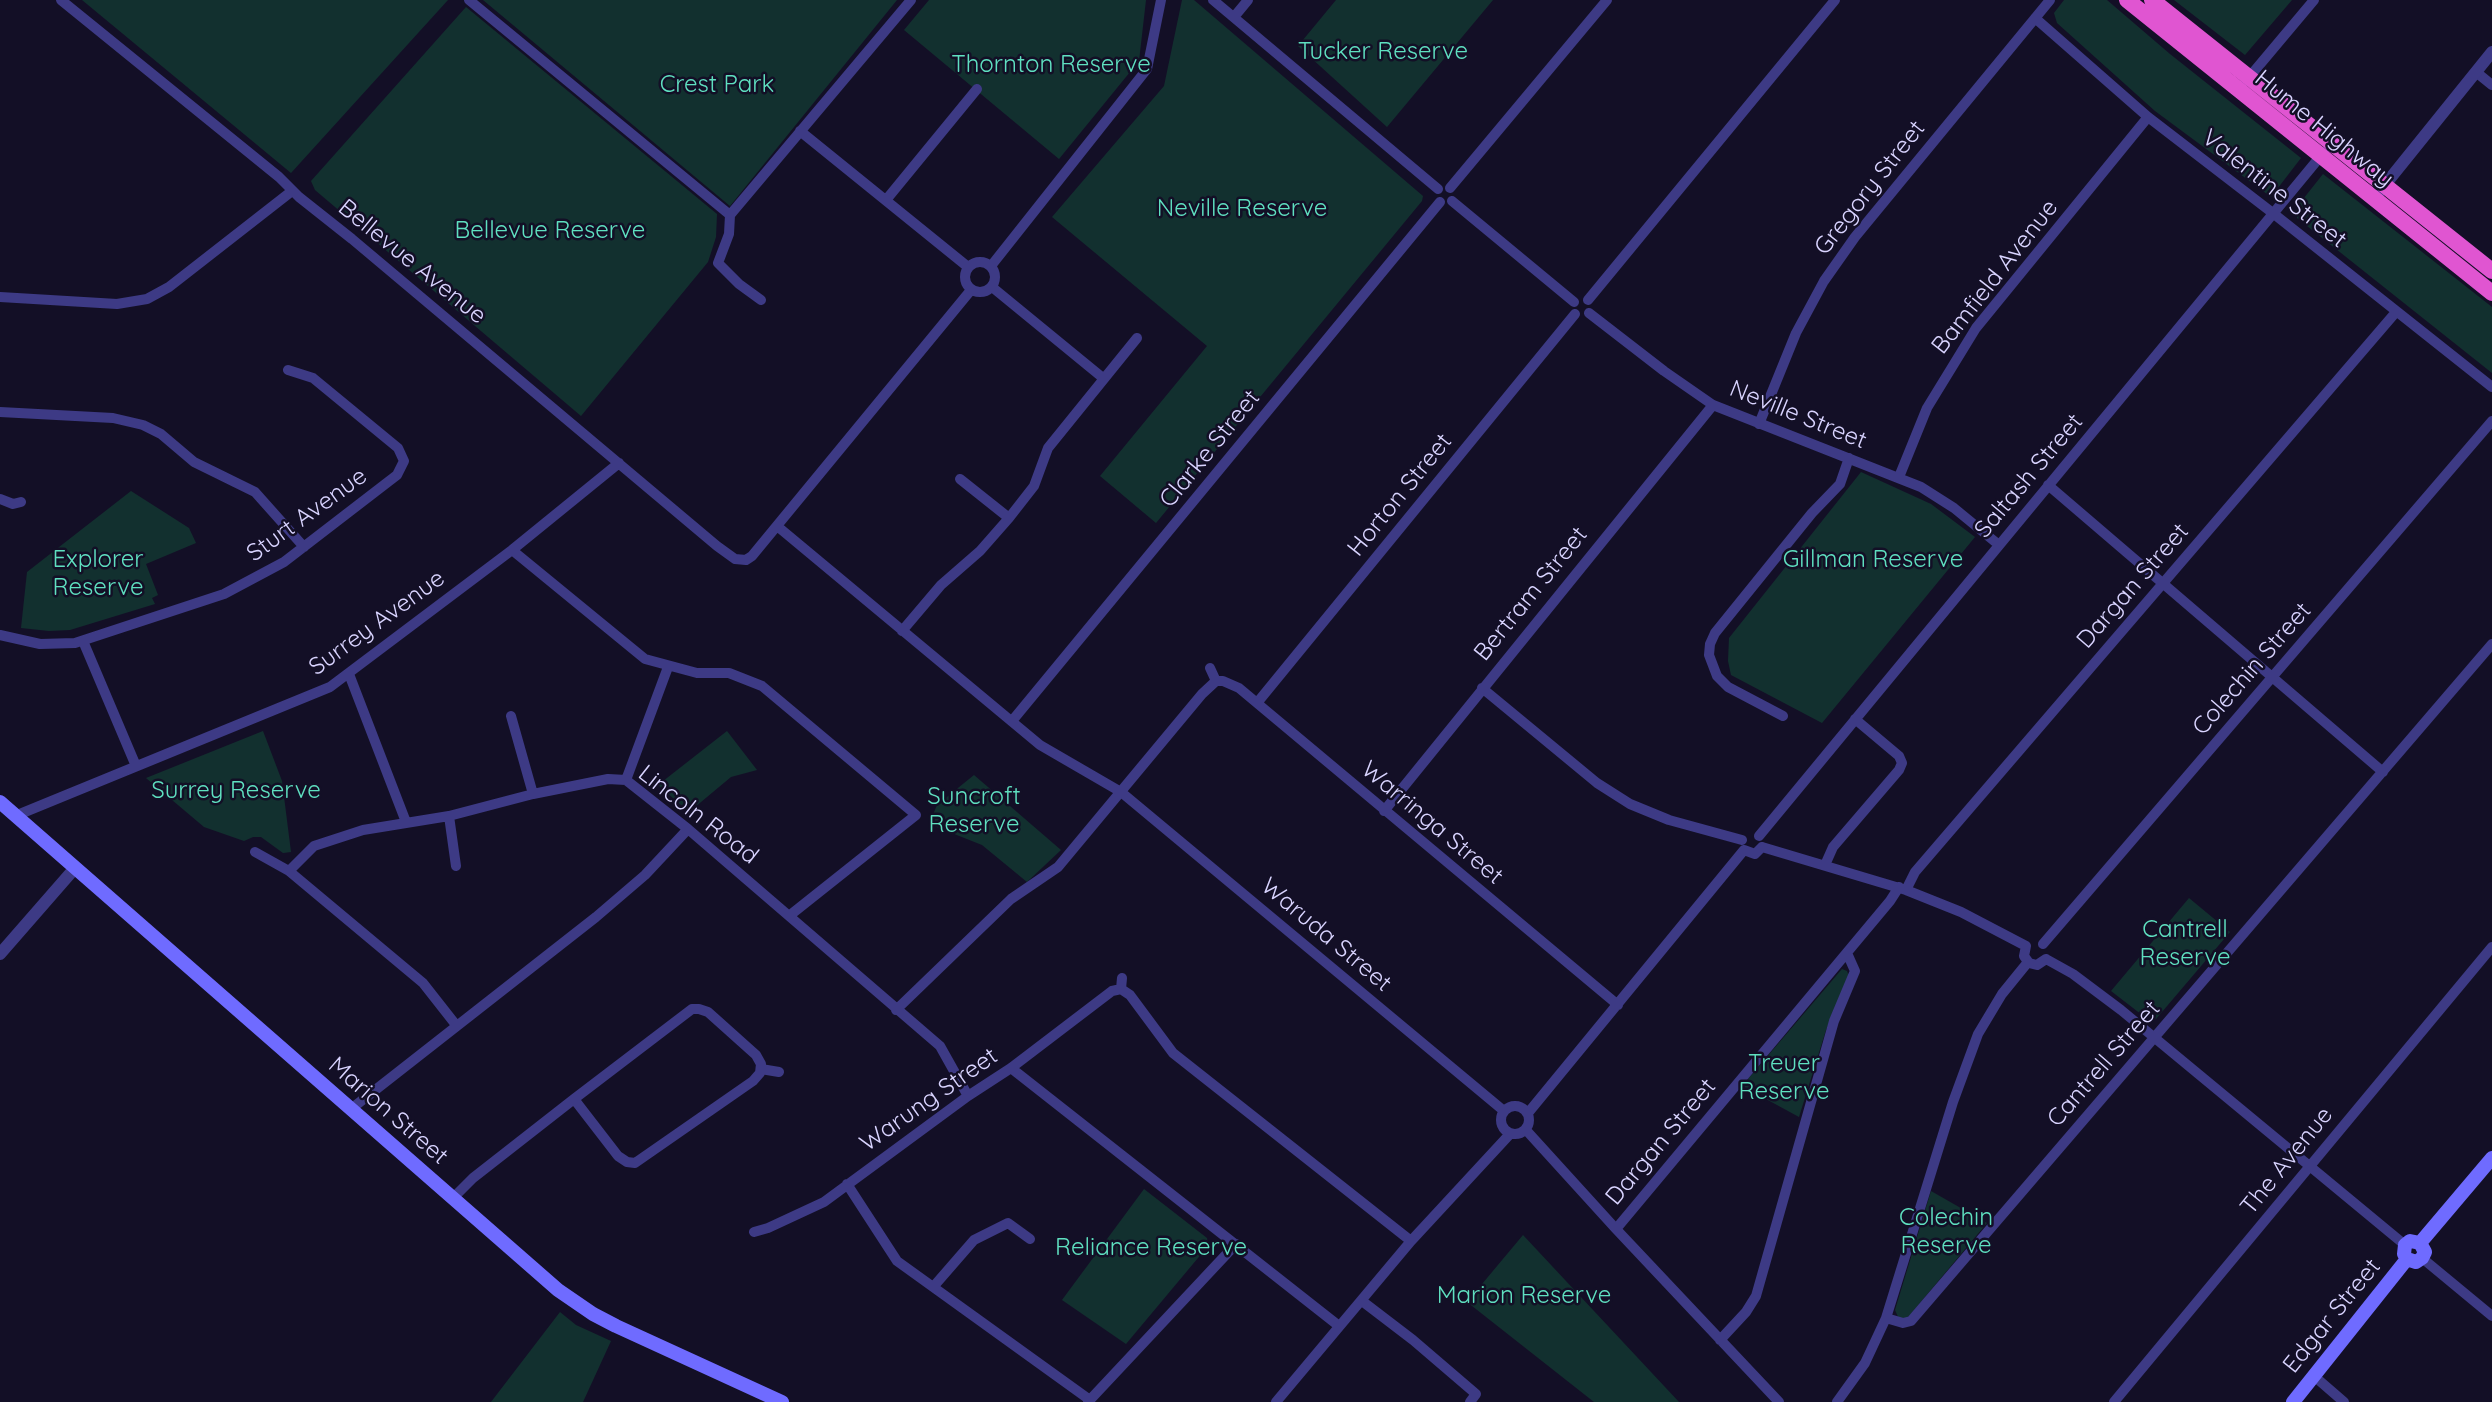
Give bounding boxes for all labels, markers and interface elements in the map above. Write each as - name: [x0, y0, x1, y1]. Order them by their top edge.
- park label: Tucker Reserve: [1298, 38, 1468, 66]
- park label: Thornton Reserve: [951, 51, 1151, 79]
- street label: Hume Highway: [2249, 64, 2399, 194]
- park label: Crest Park: [660, 71, 774, 99]
- street label: Gregory Street: [1809, 115, 1931, 261]
- street label: Valentine Street: [2196, 124, 2352, 254]
- street label: Bellevue Avenue: [332, 194, 492, 330]
- street label: Bamfield Avenue: [1926, 194, 2064, 360]
- park label: Neville Reserve: [1157, 195, 1327, 223]
- park label: Bellevue Reserve: [455, 217, 645, 245]
- street label: Neville Street: [1725, 374, 1871, 456]
- street label: Clarke Street: [1154, 384, 1266, 514]
- street label: Saltash Street: [1969, 408, 2089, 544]
- street label: Horton Street: [1342, 428, 1458, 562]
- street label: Sturt Avenue: [241, 462, 373, 568]
- street label: Dargan Street: [2071, 518, 2195, 654]
- street label: Bertram Street: [1468, 521, 1594, 667]
- park label: Explorer Reserve: [52, 546, 144, 602]
- park label: Gillman Reserve: [1783, 546, 1963, 574]
- street label: Surrey Avenue: [303, 564, 451, 682]
- street label: Colechin Street: [2187, 597, 2317, 741]
- street label: Warringa Street: [1355, 755, 1509, 891]
- street label: Lincoln Road: [632, 759, 764, 871]
- park label: Surrey Reserve: [151, 777, 321, 805]
- park label: Suncroft Reserve: [927, 783, 1021, 839]
- street label: Waruda Street: [1255, 872, 1397, 998]
- park label: Cantrell Reserve: [2140, 916, 2230, 972]
- street label: Cantrell Street: [2041, 995, 2167, 1133]
- street label: Warung Street: [855, 1042, 1003, 1158]
- park label: Treuer Reserve: [1739, 1050, 1829, 1106]
- street label: Marion Street: [322, 1051, 454, 1171]
- street label: Dargan Street: [1600, 1073, 1722, 1211]
- street label: The Avenue: [2235, 1101, 2339, 1221]
- park label: Colechin Reserve: [1899, 1204, 1993, 1260]
- park label: Reliance Reserve: [1055, 1234, 1247, 1262]
- street label: Edgar Street: [2277, 1253, 2387, 1379]
- park label: Marion Reserve: [1437, 1282, 1611, 1310]

